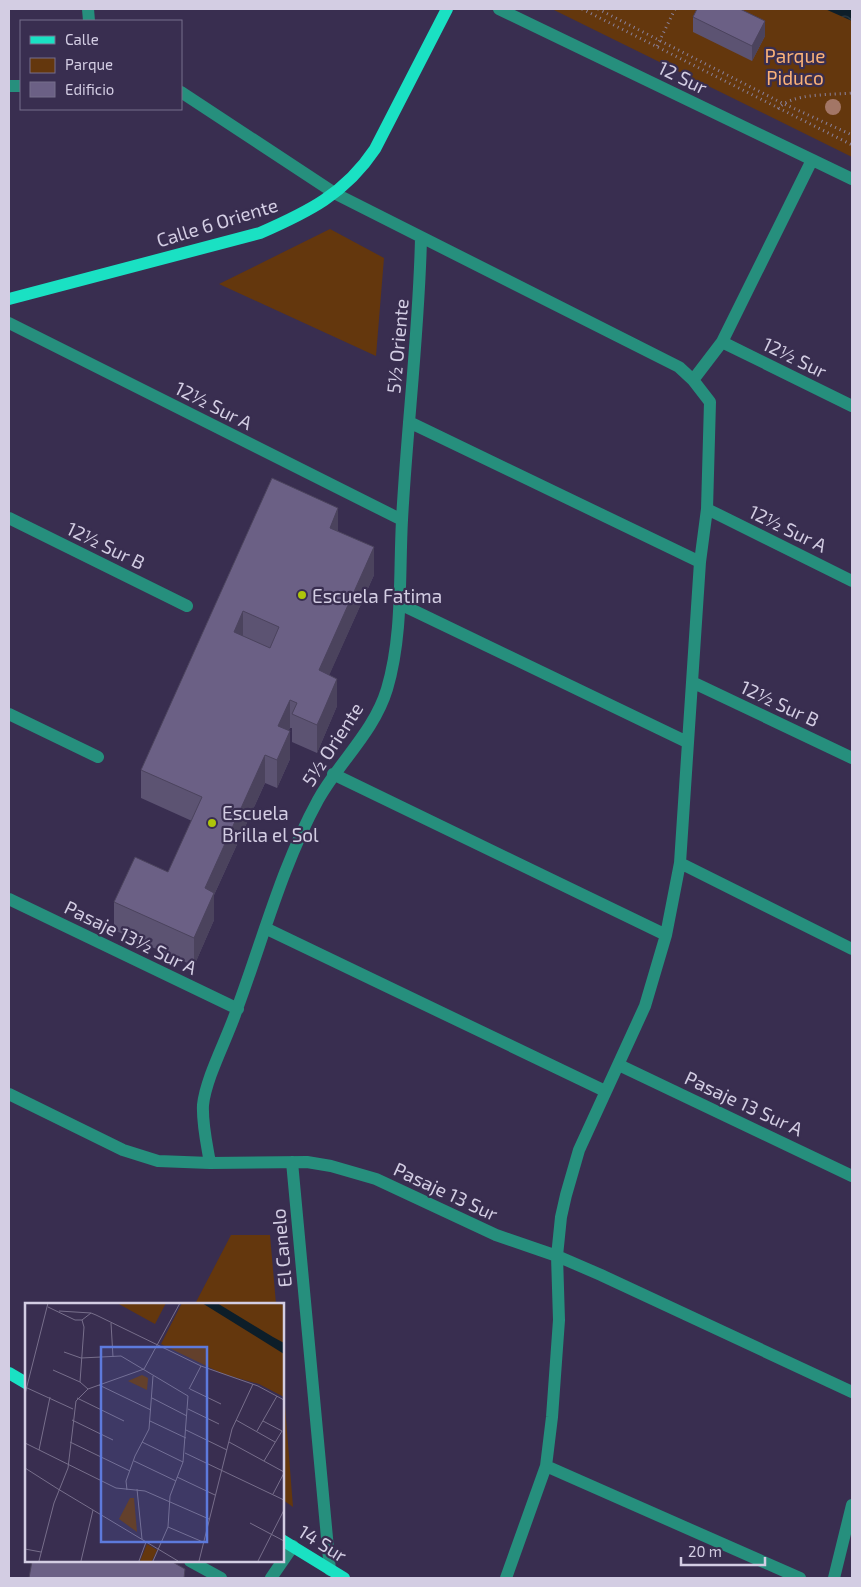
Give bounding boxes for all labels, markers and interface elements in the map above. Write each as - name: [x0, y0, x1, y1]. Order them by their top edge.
- legend: [20, 20, 182, 110]
- text: Calle: [65, 30, 99, 48]
- park label: Parque Piduco: [765, 44, 825, 89]
- text: Parque: [65, 55, 113, 73]
- street label: 12 Sur: [655, 55, 712, 99]
- text: Edificio: [65, 80, 114, 98]
- street label: Calle 6 Oriente: [153, 193, 281, 251]
- street label: 5½ Oriente: [381, 298, 413, 394]
- street label: 12½ Sur: [759, 332, 831, 383]
- street label: 12½ Sur A: [172, 376, 257, 434]
- street label: 12½ Sur A: [745, 499, 831, 557]
- street label: 12½ Sur B: [63, 516, 149, 574]
- place label: Escuela Fatima: [312, 584, 442, 607]
- marker: Escuela Fatima: [296, 589, 308, 601]
- street label: 12½ Sur B: [737, 675, 823, 731]
- street label: 5½ Oriente: [296, 698, 368, 790]
- place label: Escuela Brilla el Sol: [222, 801, 319, 846]
- marker: Escuela Brilla el Sol: [206, 817, 218, 829]
- street label: Pasaje 13½ Sur A: [61, 895, 201, 979]
- street label: Pasaje 13 Sur A: [681, 1066, 807, 1140]
- street label: Pasaje 13 Sur: [390, 1157, 502, 1225]
- street label: El Canelo: [266, 1208, 296, 1288]
- inset map: [25, 1303, 284, 1562]
- street label: 14 Sur: [295, 1519, 352, 1567]
- scale bar: [681, 1534, 765, 1566]
- text: 20 m: [688, 1542, 722, 1560]

